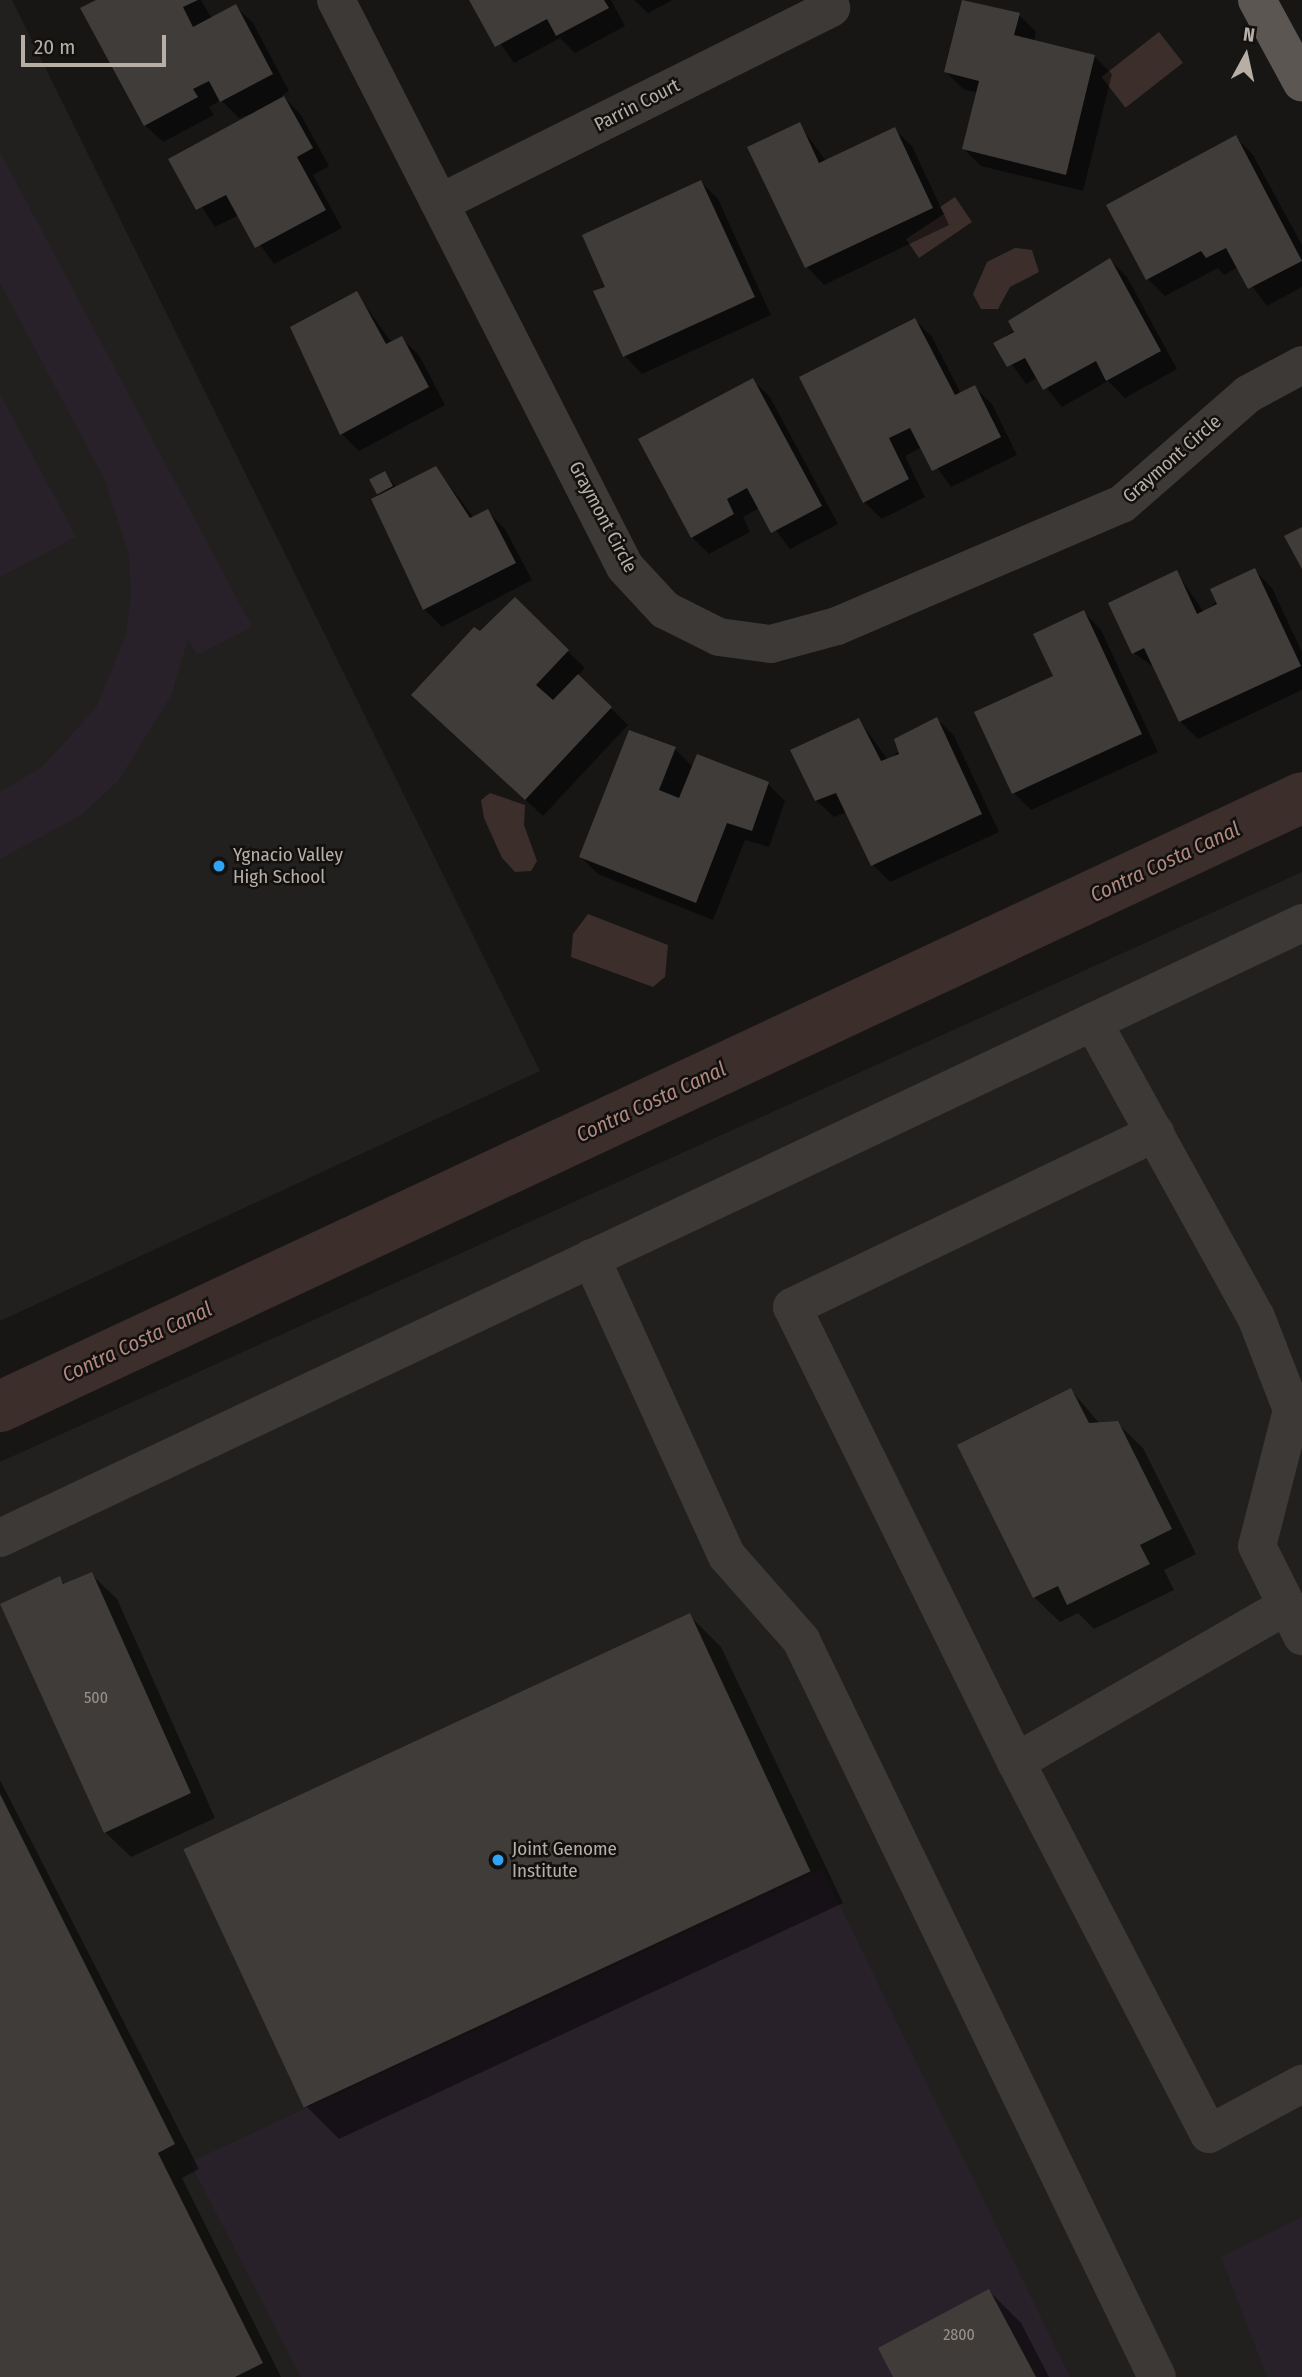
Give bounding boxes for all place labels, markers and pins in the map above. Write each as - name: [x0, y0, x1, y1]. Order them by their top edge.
- place label: Ygnacio Valley High School: [233, 844, 343, 888]
- marker: Ygnacio Valley High School: [211, 858, 227, 874]
- place label: Joint Genome Institute: [512, 1838, 617, 1882]
- marker: Joint Genome Institute: [490, 1852, 506, 1868]

